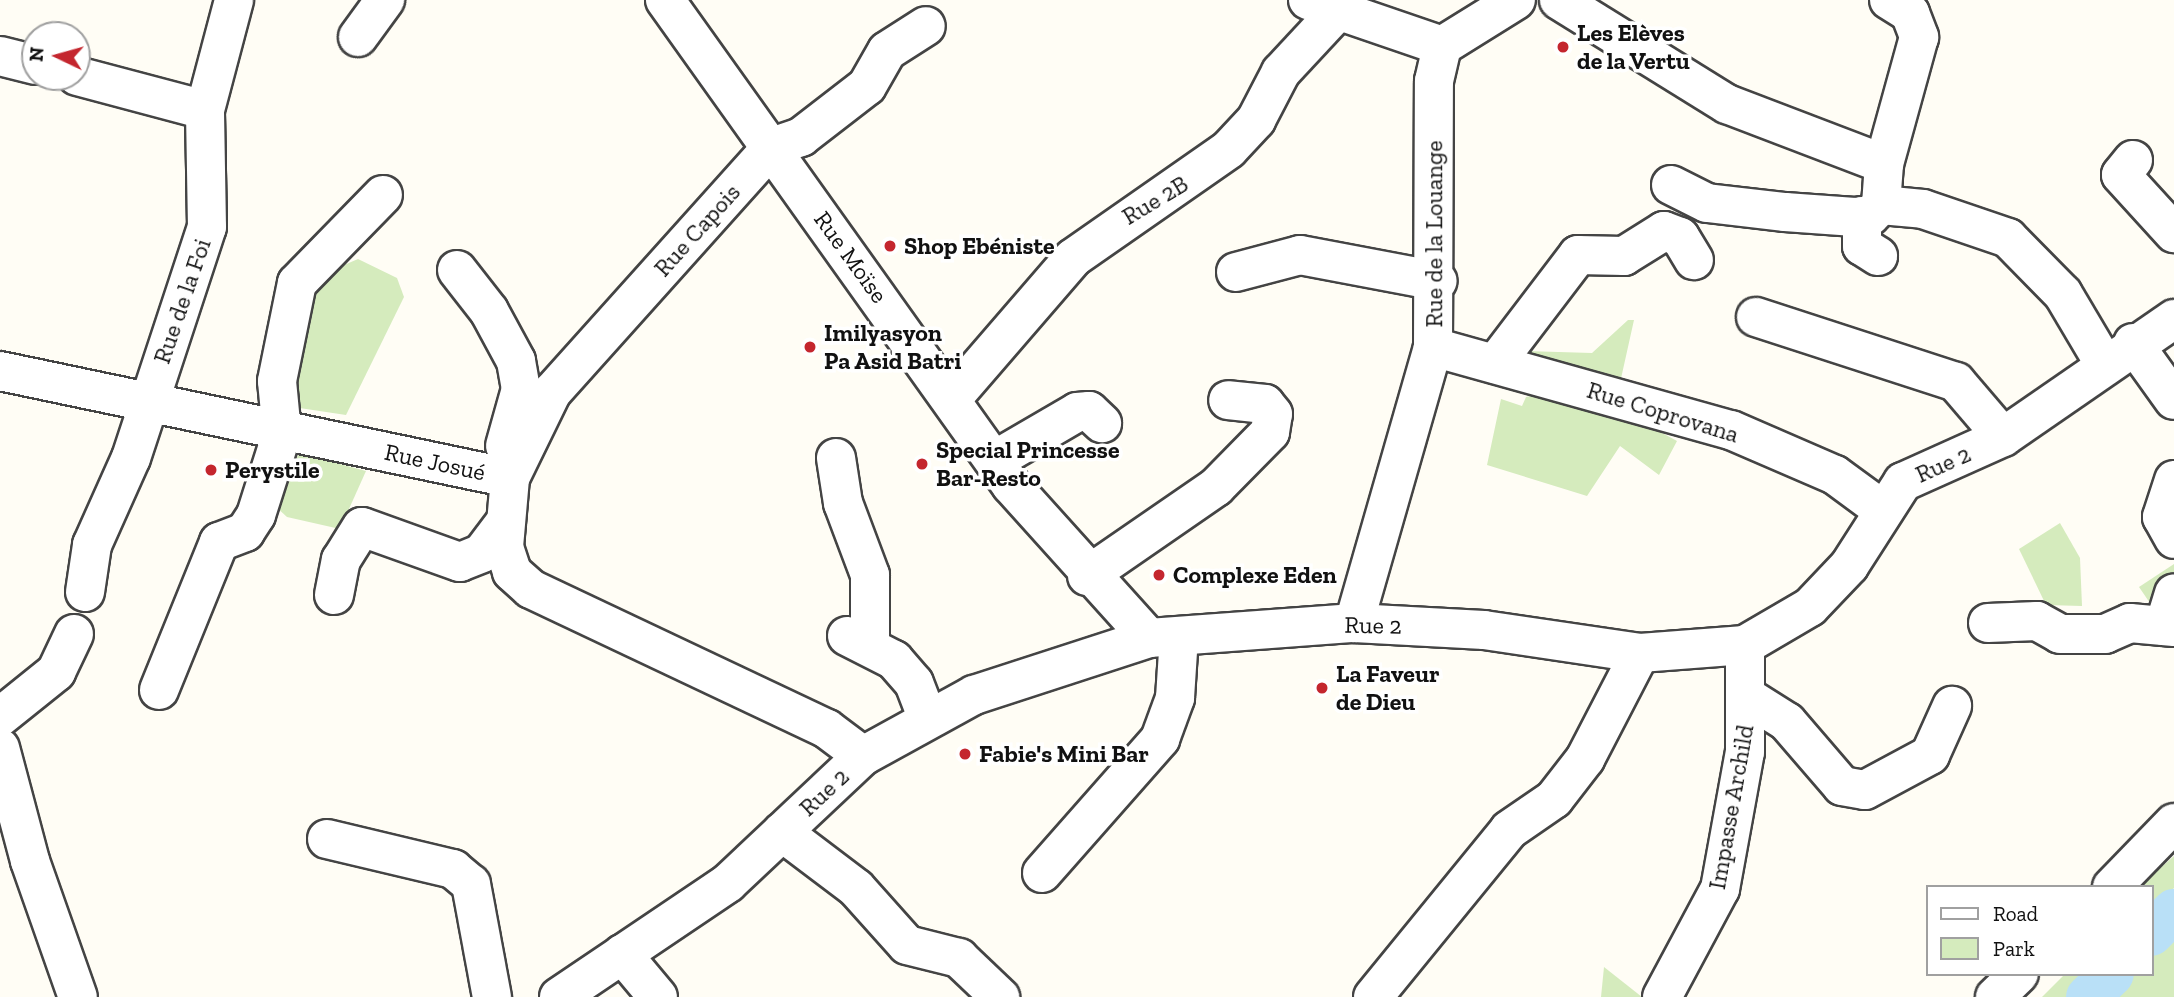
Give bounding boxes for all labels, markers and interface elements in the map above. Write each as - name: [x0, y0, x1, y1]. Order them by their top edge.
- place label: Les Elèves de la Vertu: [1577, 19, 1691, 75]
- north arrow: [21, 21, 91, 91]
- marker: Les Elèves de la Vertu: [1555, 39, 1571, 55]
- text: N: [24, 46, 49, 63]
- street label: Rue de la Louange: [1420, 141, 1448, 327]
- street label: Rue 2B: [1117, 169, 1193, 231]
- street label: Rue Capois: [648, 178, 746, 282]
- street label: Rue Moïse: [808, 205, 894, 309]
- place label: Shop Ebéniste: [904, 232, 1055, 260]
- street label: Rue de la Foi: [147, 235, 217, 367]
- marker: Shop Ebéniste: [882, 238, 898, 254]
- place label: Imilyasyon Pa Asid Batri: [824, 319, 962, 375]
- marker: Imilyasyon Pa Asid Batri: [802, 339, 818, 355]
- street label: Rue Coprovana: [1584, 375, 1742, 449]
- place label: Special Princesse Bar-Resto: [936, 436, 1119, 492]
- street label: Rue Josué: [382, 437, 488, 487]
- street label: Rue 2: [1911, 439, 1975, 489]
- place label: Perystile: [225, 456, 320, 484]
- marker: Special Princesse Bar-Resto: [914, 456, 930, 472]
- marker: Perystile: [203, 462, 219, 478]
- place label: Complexe Eden: [1173, 561, 1337, 589]
- marker: Complexe Eden: [1151, 567, 1167, 583]
- street label: Rue 2: [1344, 610, 1402, 640]
- place label: La Faveur de Dieu: [1336, 660, 1440, 716]
- marker: La Faveur de Dieu: [1314, 680, 1330, 696]
- street label: Impasse Archild: [1702, 722, 1760, 892]
- place label: Fabie's Mini Bar: [979, 740, 1149, 768]
- marker: Fabie's Mini Bar: [957, 746, 973, 762]
- street label: Rue 2: [793, 762, 855, 822]
- legend: [1926, 885, 2153, 976]
- text: Road: [1993, 901, 2038, 926]
- text: Park: [1993, 936, 2035, 961]

